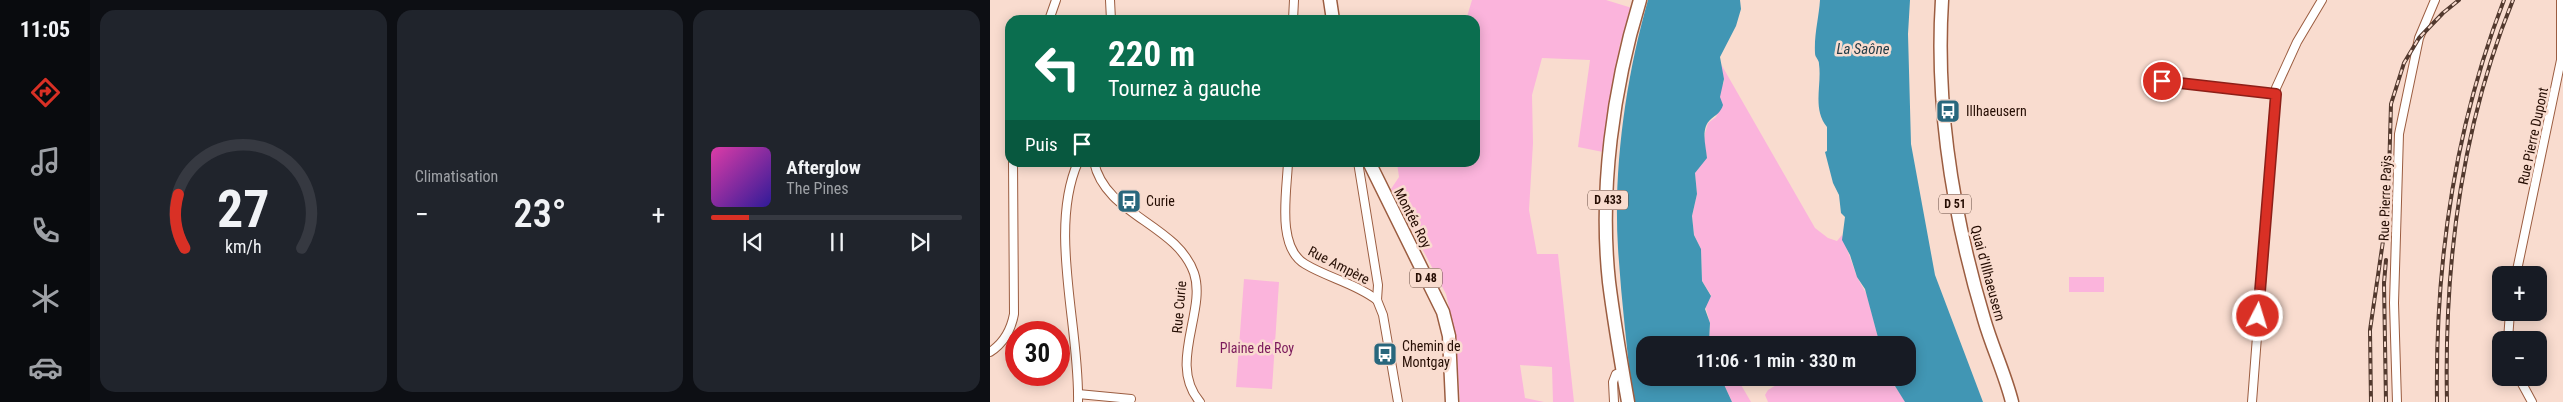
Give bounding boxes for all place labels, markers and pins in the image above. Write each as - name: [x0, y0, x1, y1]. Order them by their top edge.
- pin: [2141, 60, 2183, 102]
- bus stop icon: Illhaeusern: [1935, 98, 1961, 124]
- place label: Illhaeusern: [1966, 103, 2027, 119]
- bus stop icon: Curie: [1116, 188, 1142, 214]
- place label: Curie: [1146, 193, 1175, 209]
- place label: Chemin de Montgay: [1402, 338, 1461, 370]
- bus stop icon: Chemin de Montgay: [1372, 341, 1398, 367]

